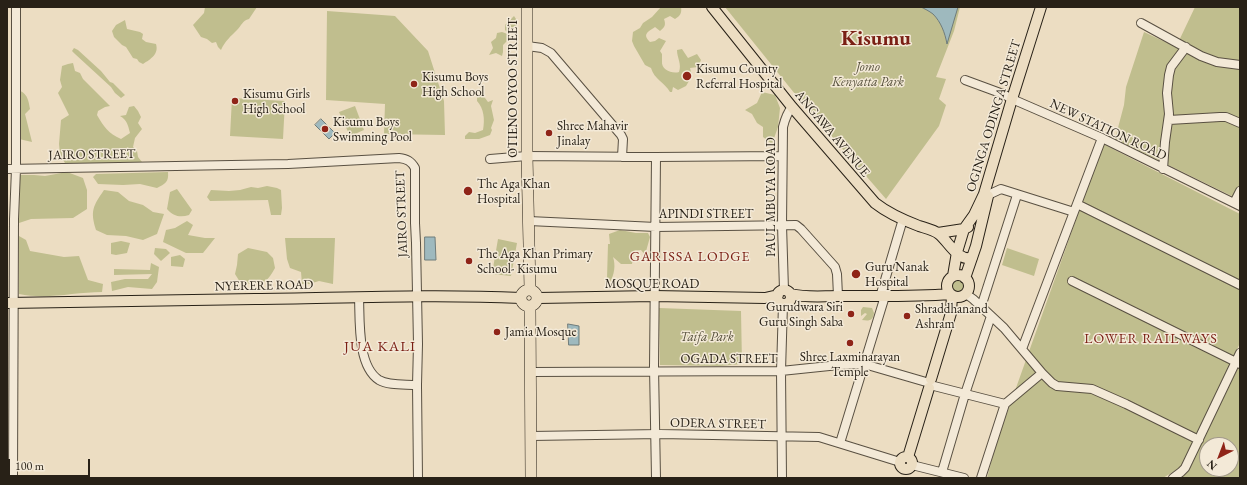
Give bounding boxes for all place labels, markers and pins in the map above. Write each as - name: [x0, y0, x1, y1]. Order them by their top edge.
- place label: Kisumu County Referral Hospital: [696, 61, 782, 92]
- place label: Kisumu Boys High School: [422, 69, 488, 100]
- marker: Kisumu County Referral Hospital: [681, 70, 693, 82]
- marker: Kisumu Boys High School: [409, 79, 419, 89]
- place label: Kisumu Girls High School: [243, 86, 310, 117]
- marker: Kisumu Girls High School: [230, 96, 240, 106]
- place label: Kisumu Boys Swimming Pool: [333, 114, 412, 145]
- place label: Shree Mahavir Jinalay: [557, 118, 628, 149]
- marker: Kisumu Boys Swimming Pool: [320, 124, 330, 134]
- marker: Shree Mahavir Jinalay: [544, 128, 554, 138]
- place label: The Aga Khan Hospital: [477, 176, 550, 207]
- marker: The Aga Khan Hospital: [462, 185, 474, 197]
- place label: The Aga Khan Primary School- Kisumu: [477, 246, 593, 277]
- marker: The Aga Khan Primary School- Kisumu: [464, 256, 474, 266]
- place label: Guru Nanak Hospital: [865, 259, 929, 290]
- marker: Guru Nanak Hospital: [850, 268, 862, 280]
- place label: Gurudwara Siri Guru Singh Saba: [759, 299, 843, 330]
- place label: Shraddhanand Ashram: [915, 301, 988, 332]
- marker: Gurudwara Siri Guru Singh Saba: [846, 309, 856, 319]
- marker: Shraddhanand Ashram: [902, 311, 912, 321]
- place label: Jamia Mosque: [505, 324, 576, 340]
- marker: Jamia Mosque: [492, 327, 502, 337]
- marker: Shree Laxminarayan Temple: [845, 338, 855, 348]
- place label: Shree Laxminarayan Temple: [800, 349, 900, 380]

